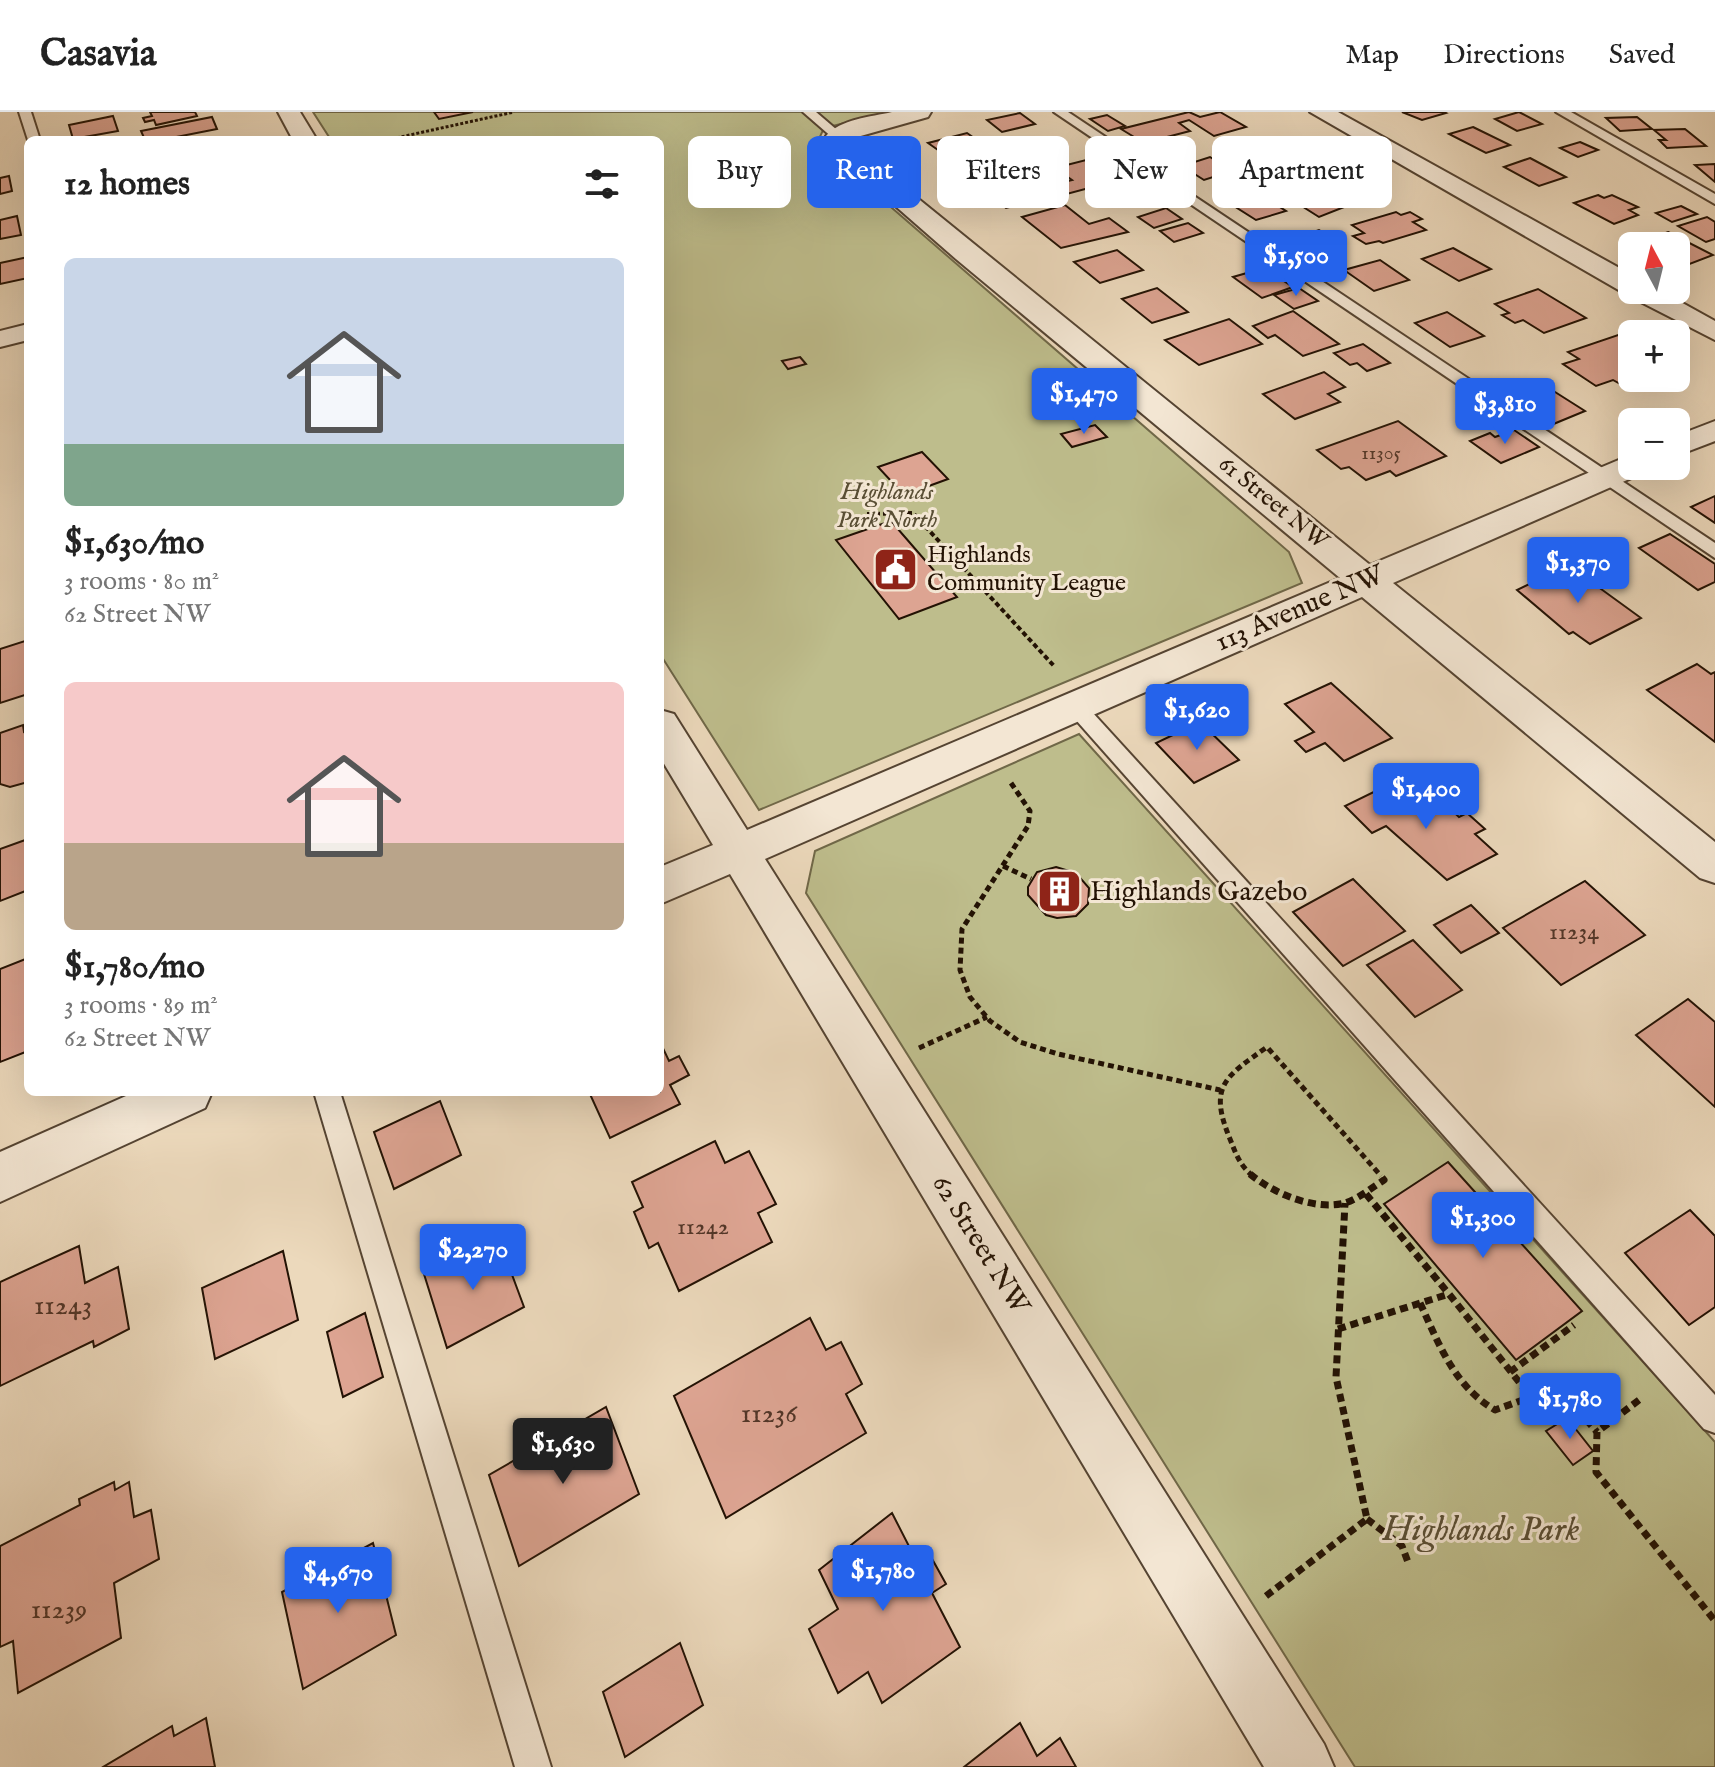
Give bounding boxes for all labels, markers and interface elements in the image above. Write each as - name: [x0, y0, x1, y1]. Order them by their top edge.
- text: Casavia: [40, 31, 156, 79]
- text: Map: [1345, 38, 1399, 73]
- text: Directions: [1443, 38, 1565, 73]
- text: Saved: [1609, 38, 1675, 73]
- chip: Buy: [688, 136, 791, 208]
- chip: Rent: [807, 136, 921, 208]
- chip: Filters: [937, 136, 1069, 208]
- chip: New: [1085, 136, 1196, 208]
- chip: Apartment: [1212, 136, 1392, 208]
- icon: filters: [580, 162, 624, 206]
- text: 12 homes: [64, 163, 190, 206]
- pin: $1,500: [1231, 230, 1361, 298]
- north arrow: [1618, 232, 1690, 304]
- map controls: [1618, 232, 1690, 480]
- text: $1,500: [1263, 239, 1329, 272]
- icon: home: [272, 310, 416, 454]
- button: +: [1618, 320, 1690, 392]
- pin: $1,470: [1019, 368, 1149, 436]
- text: $1,470: [1050, 377, 1118, 410]
- pin: $3,810: [1440, 378, 1570, 446]
- text: $3,810: [1473, 387, 1537, 420]
- button: −: [1618, 408, 1690, 480]
- house number: 11305: [1361, 441, 1401, 466]
- street label: 61 Street NW: [1212, 449, 1335, 557]
- park label: Highlands Park North: [837, 477, 937, 536]
- text: $1,630/mo: [64, 522, 204, 565]
- pin: $1,370: [1513, 537, 1643, 605]
- place label: Highlands Community League: [927, 540, 1126, 599]
- public building icon: Highlands Community League: [872, 545, 920, 593]
- text: $1,370: [1545, 546, 1611, 579]
- street label: 113 Avenue NW: [1210, 557, 1391, 660]
- text: 3 rooms · 80 m²: [64, 565, 219, 598]
- text: 62 Street NW: [64, 598, 210, 631]
- pin: $1,620: [1132, 684, 1262, 752]
- text: $1,620: [1164, 693, 1230, 726]
- icon: home: [272, 734, 416, 878]
- pin: $1,400: [1361, 763, 1491, 831]
- text: $1,400: [1391, 772, 1461, 805]
- building icon: Highlands Gazebo: [1035, 868, 1083, 916]
- place label: Highlands Gazebo: [1090, 875, 1307, 910]
- house number: 11234: [1549, 917, 1599, 948]
- text: $1,780/mo: [64, 946, 205, 989]
- text: 3 rooms · 89 m²: [64, 989, 218, 1022]
- text: 62 Street NW: [64, 1022, 210, 1055]
- street label: 62 Street NW: [923, 1169, 1037, 1322]
- pin: $1,300: [1418, 1192, 1548, 1260]
- text: $1,300: [1450, 1201, 1516, 1234]
- house number: 11242: [677, 1212, 729, 1243]
- pin: $2,270: [408, 1224, 538, 1292]
- text: $2,270: [438, 1233, 508, 1266]
- house number: 11243: [34, 1289, 92, 1324]
- pin: $1,780: [1505, 1373, 1635, 1441]
- text: $1,780: [1538, 1382, 1602, 1415]
- house number: 11236: [741, 1397, 798, 1432]
- pin: $1,630: [498, 1418, 628, 1486]
- text: $1,630: [531, 1427, 595, 1460]
- park label: Highlands Park: [1382, 1509, 1580, 1552]
- pin: $1,780: [818, 1545, 948, 1613]
- pin: $4,670: [273, 1547, 403, 1615]
- text: $1,780: [851, 1554, 915, 1587]
- text: $4,670: [303, 1556, 373, 1589]
- house number: 11239: [31, 1593, 87, 1628]

